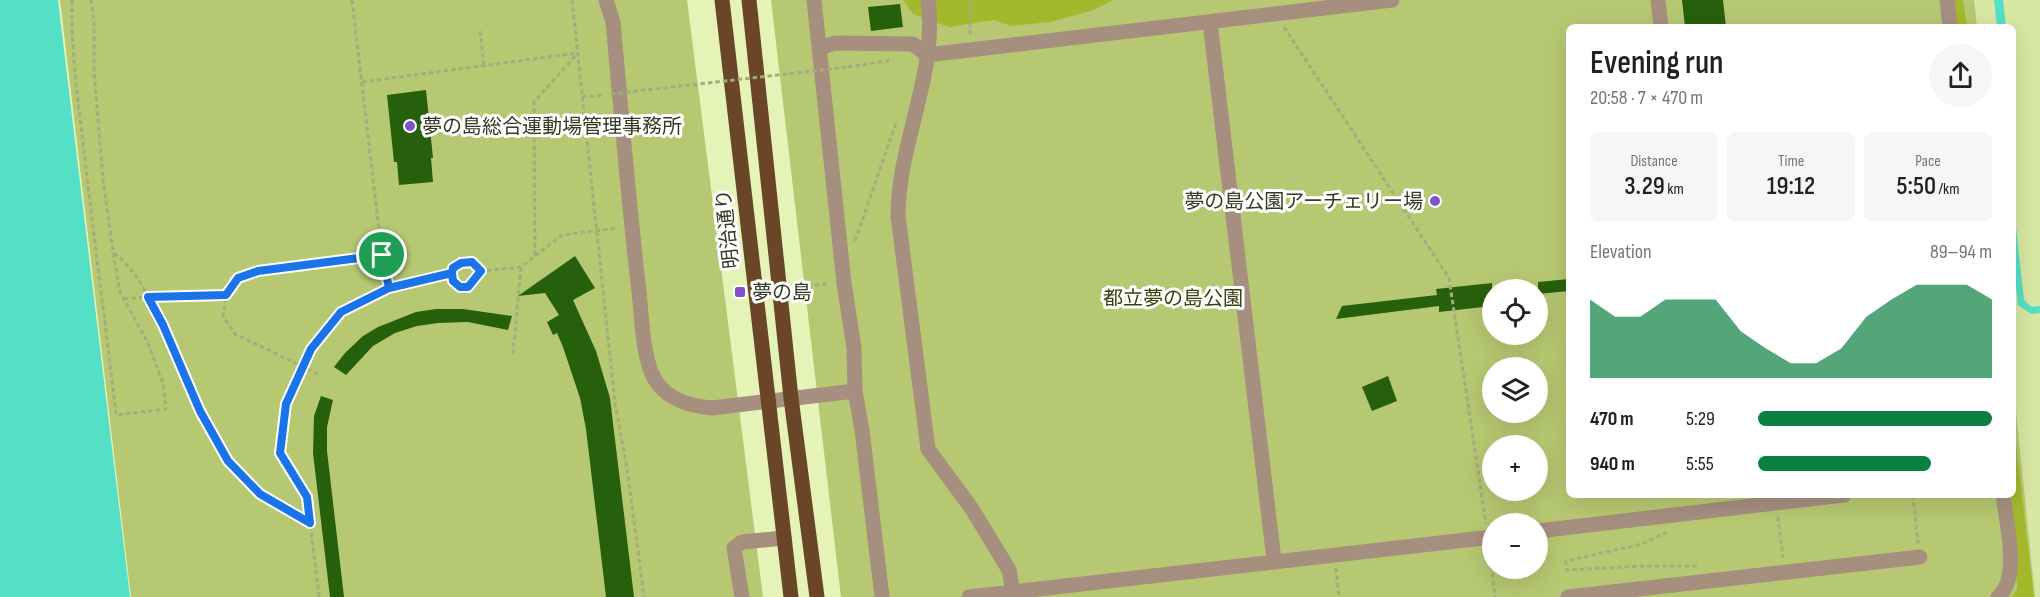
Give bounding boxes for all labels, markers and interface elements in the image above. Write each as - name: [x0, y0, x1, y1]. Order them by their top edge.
- text: Evening run: [1590, 43, 1724, 83]
- button: share: [1929, 44, 1992, 107]
- text: 20:58 · 7 × 470 m: [1590, 86, 1703, 110]
- place label: 夢の島総合運動場管理事務所: [422, 115, 682, 139]
- marker: 夢の島総合運動場管理事務所: [403, 119, 417, 133]
- text: Distance: [1630, 152, 1678, 171]
- text: Time: [1778, 152, 1804, 171]
- text: Pace: [1915, 152, 1941, 171]
- text: 3.29: [1624, 171, 1665, 202]
- text: 19:12: [1767, 171, 1815, 202]
- text: 5:50: [1897, 171, 1936, 202]
- text: km: [1665, 180, 1684, 199]
- text: /km: [1936, 180, 1959, 199]
- street label: 明治通り: [712, 188, 744, 270]
- place label: 夢の島公園アーチェリー場: [1184, 190, 1423, 214]
- marker: 夢の島公園アーチェリー場: [1428, 194, 1442, 208]
- pin: [356, 229, 407, 280]
- icon: arrive: [365, 238, 398, 271]
- text: Elevation: [1590, 240, 1652, 264]
- text: 89–94 m: [1930, 240, 1992, 264]
- map controls: [1482, 279, 1548, 579]
- button: locate: [1482, 279, 1548, 345]
- place label: 夢の島: [752, 281, 812, 305]
- marker: 夢の島: [733, 285, 747, 299]
- park label: 都立夢の島公園: [1103, 287, 1243, 311]
- button: layers: [1482, 357, 1548, 423]
- text: 470 m: [1590, 407, 1634, 431]
- text: 5:29: [1686, 407, 1715, 431]
- button: +: [1482, 435, 1548, 501]
- text: 940 m: [1590, 452, 1635, 476]
- text: 5:55: [1686, 452, 1714, 476]
- button: −: [1482, 513, 1548, 579]

